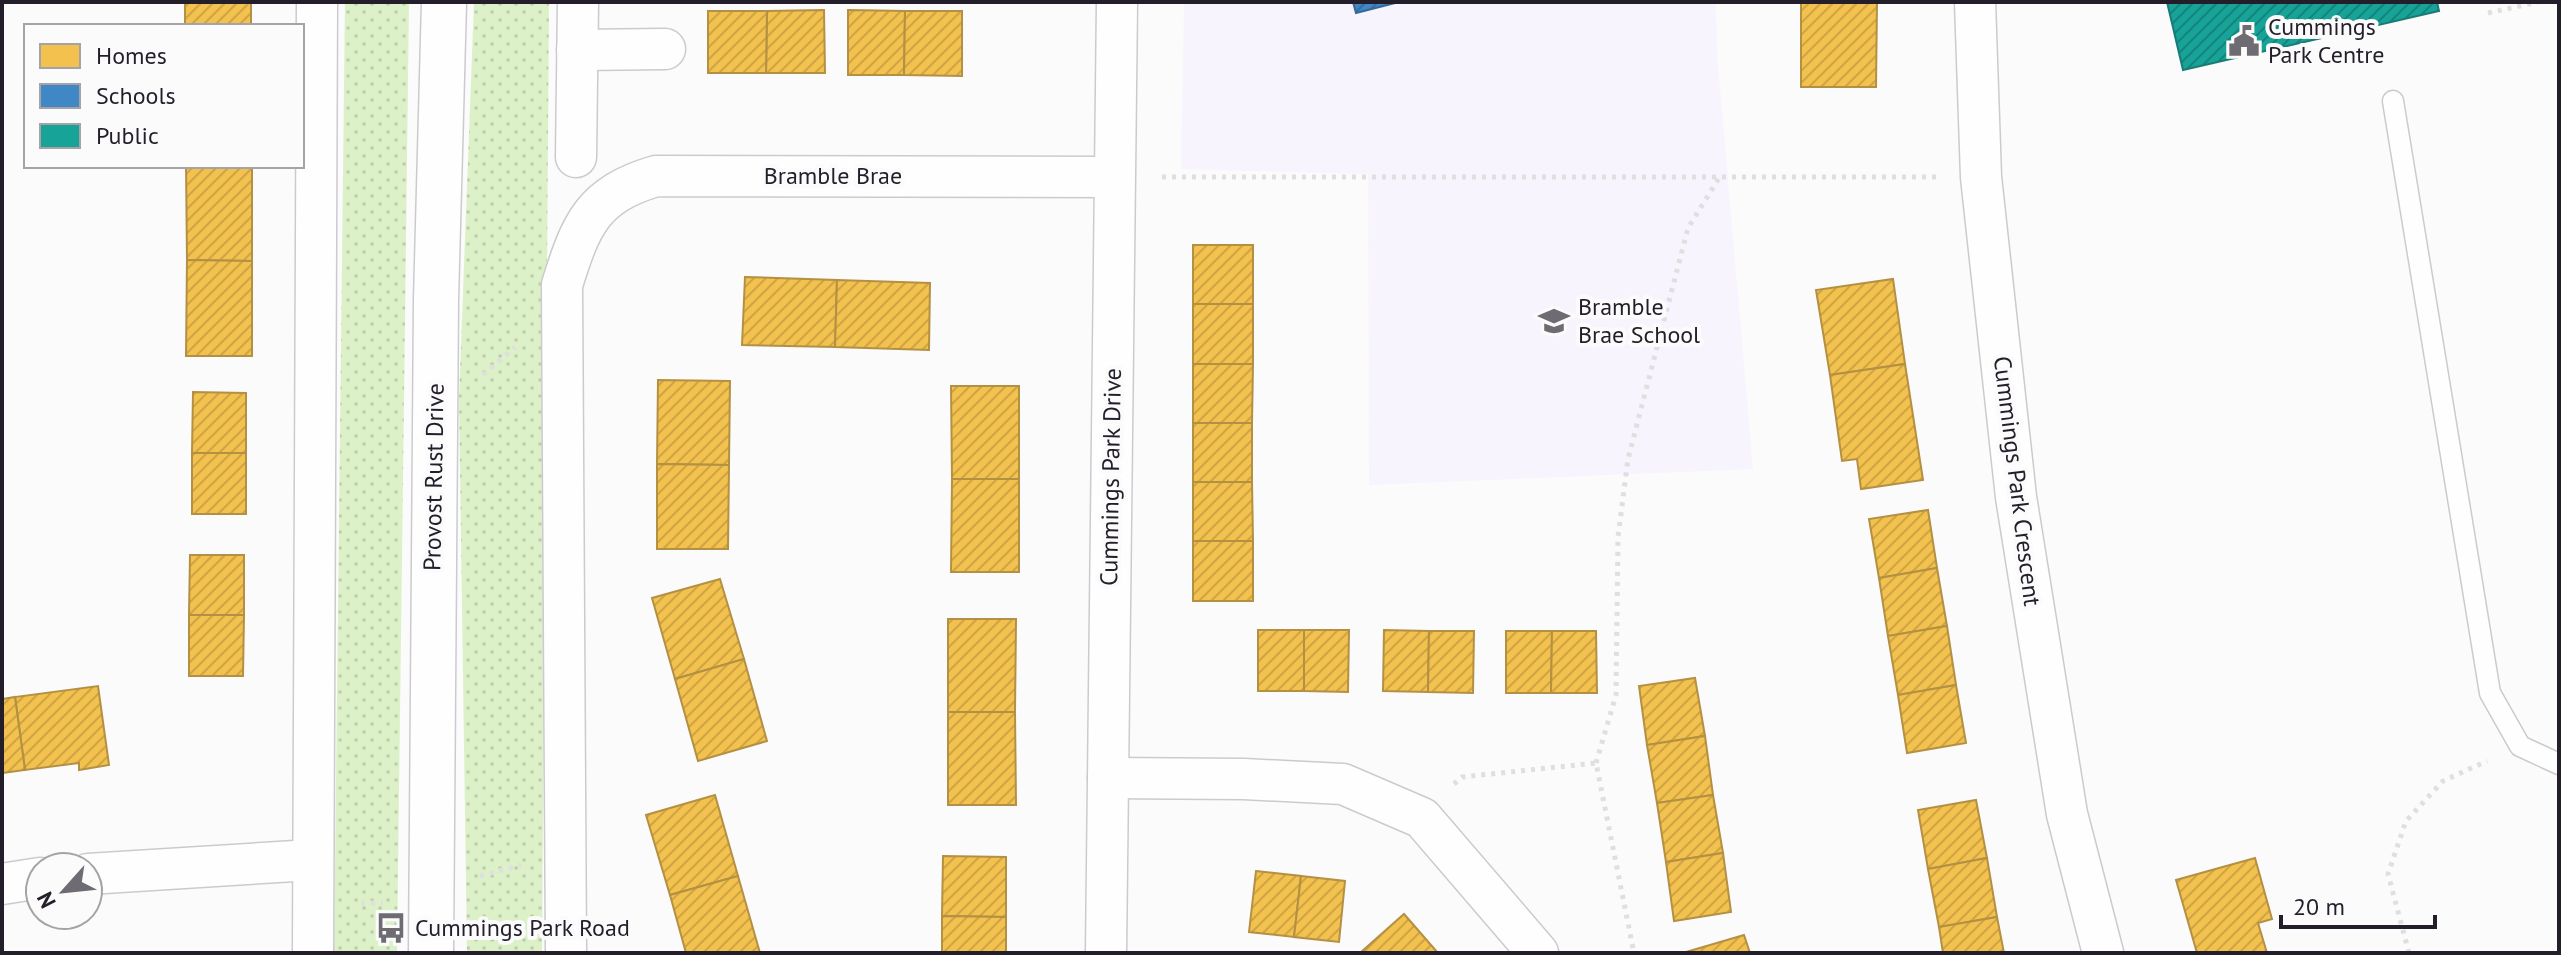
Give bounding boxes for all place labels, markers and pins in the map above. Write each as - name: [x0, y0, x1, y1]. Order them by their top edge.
- place label: Cummings Park Centre: [2268, 11, 2385, 70]
- public building icon: Cummings Park Centre: [2227, 24, 2261, 58]
- place label: Bramble Brae School: [1578, 291, 1700, 350]
- school or university icon: Bramble Brae School: [1537, 304, 1571, 338]
- bus stop icon: Cummings Park Road: [374, 911, 408, 945]
- place label: Cummings Park Road: [415, 912, 630, 943]

